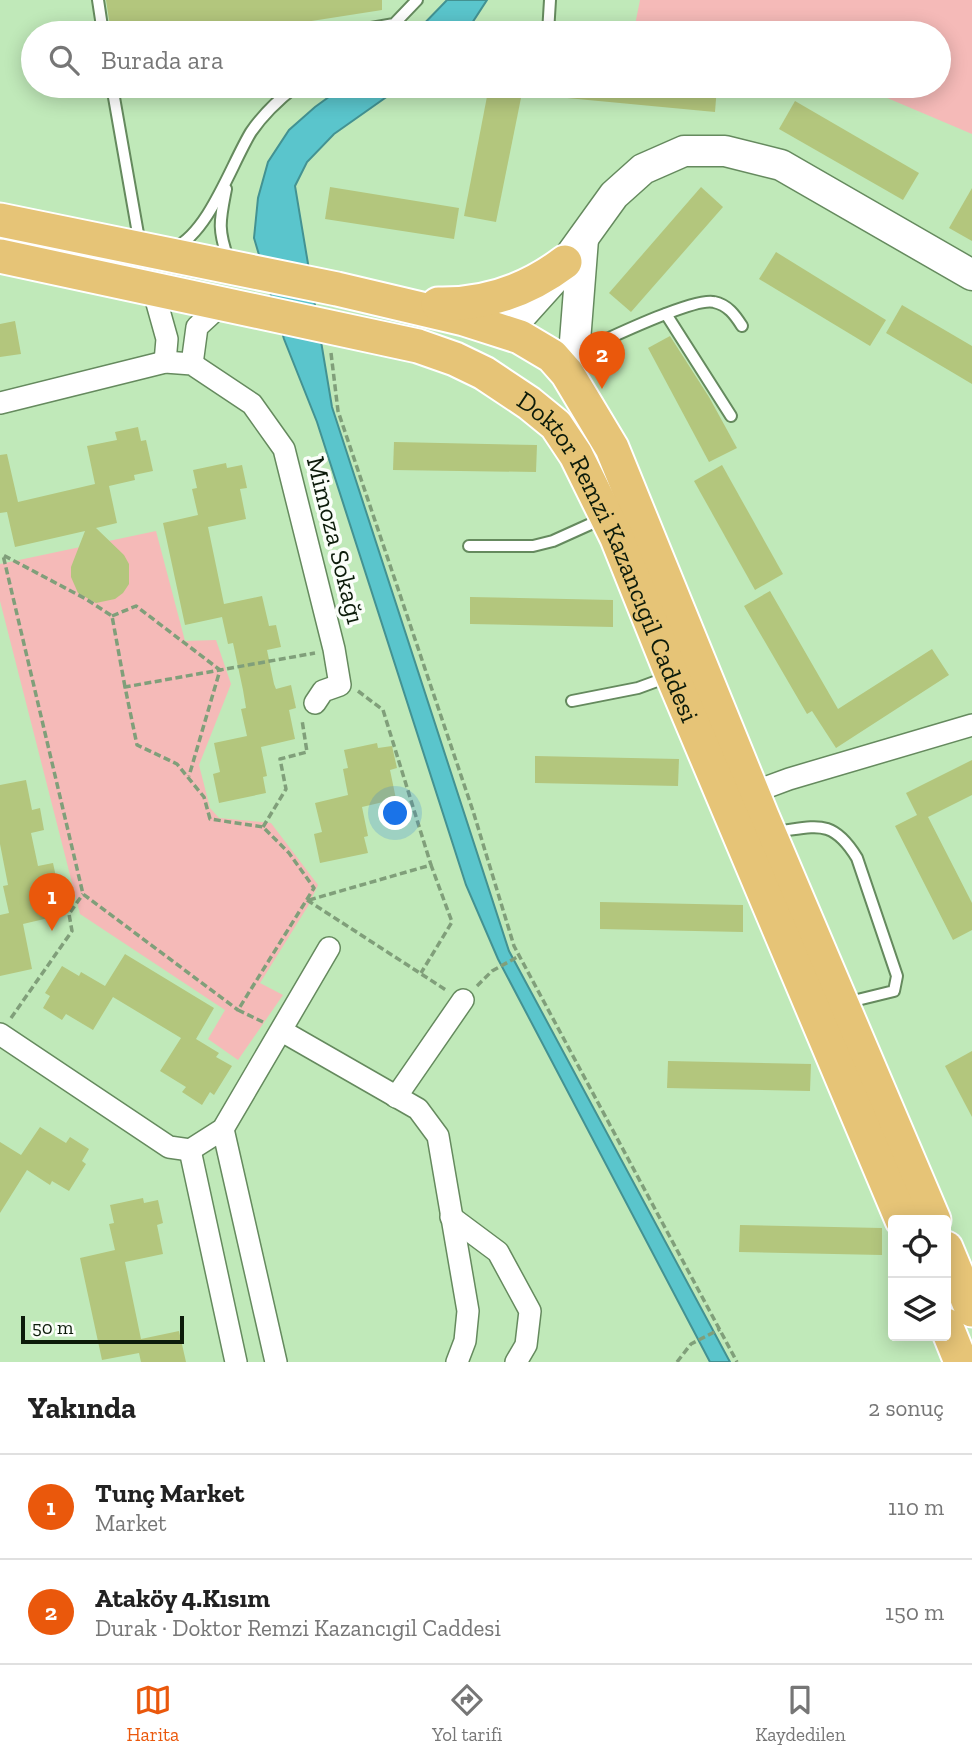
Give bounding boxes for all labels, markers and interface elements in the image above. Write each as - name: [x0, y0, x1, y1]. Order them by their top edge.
- search box: [21, 21, 951, 98]
- icon: search: [45, 41, 83, 79]
- text: Burada ara: [101, 44, 224, 76]
- pin: 2: [579, 331, 625, 389]
- street label: Doktor Remzi Kazancıgil Caddesi: [511, 384, 706, 727]
- street label: Mimoza Sokağı: [300, 453, 372, 627]
- your location: [378, 796, 412, 830]
- pin: 1: [29, 873, 75, 931]
- map controls: [888, 1215, 951, 1341]
- button: locate: [888, 1215, 951, 1278]
- button: layers: [888, 1278, 951, 1341]
- scale bar: [21, 1313, 184, 1345]
- text: 50 m: [32, 1316, 73, 1339]
- text: Yakında: [28, 1390, 136, 1426]
- text: 2 sonuç: [868, 1394, 944, 1422]
- text: Tunç Market: [95, 1477, 244, 1509]
- text: 1: [46, 1493, 56, 1521]
- text: 110 m: [888, 1493, 944, 1521]
- text: Market: [95, 1509, 167, 1537]
- text: Ataköy 4.Kısım: [95, 1582, 270, 1614]
- text: 2: [45, 1598, 57, 1626]
- text: 150 m: [885, 1598, 944, 1626]
- text: Durak · Doktor Remzi Kazancıgil Caddesi: [95, 1614, 501, 1642]
- tab: Harita: [126, 1681, 179, 1746]
- tab: Yol tarifi: [432, 1681, 502, 1746]
- tab: Kaydedilen: [755, 1681, 846, 1746]

